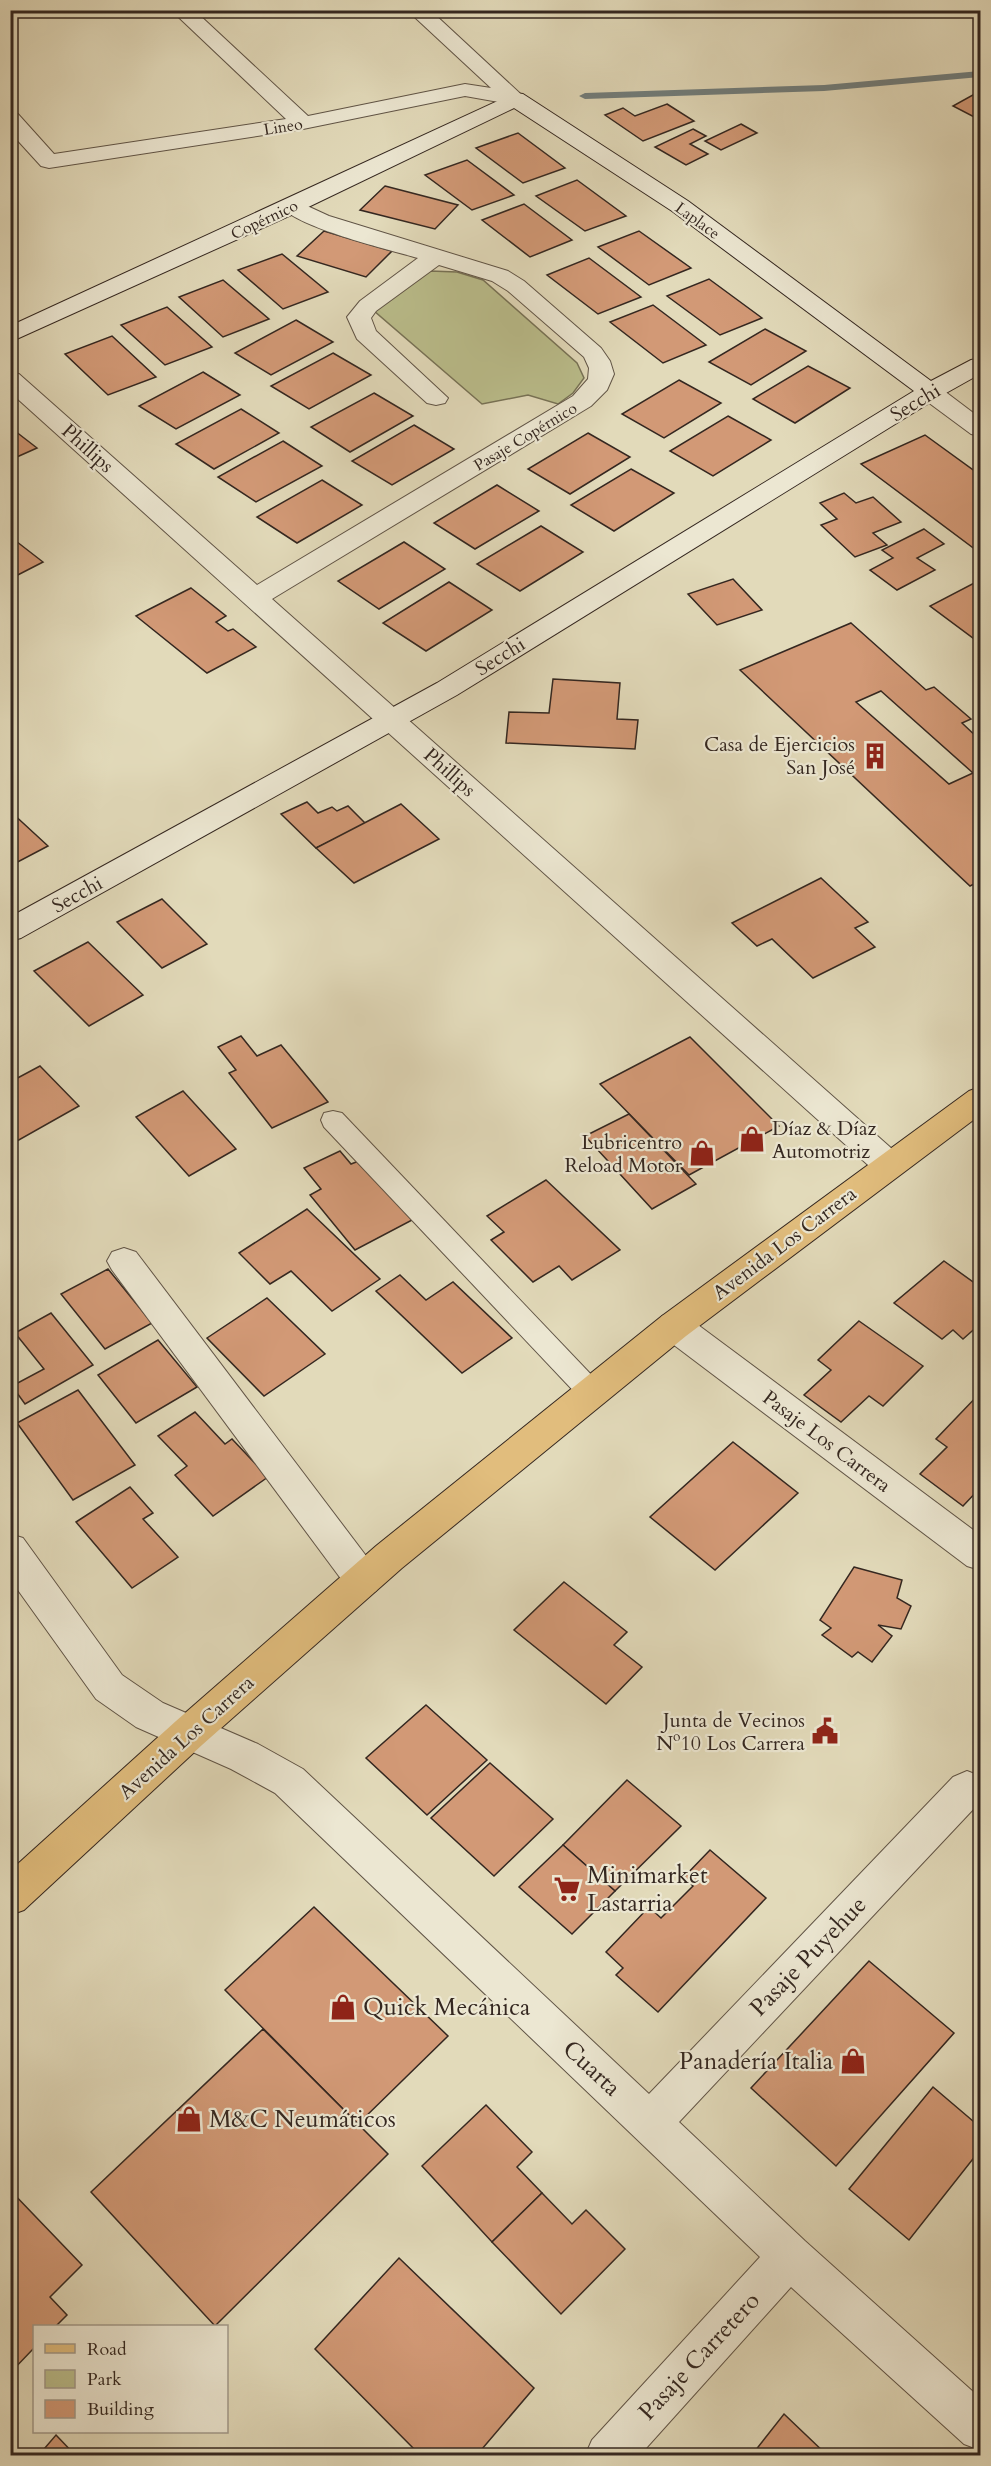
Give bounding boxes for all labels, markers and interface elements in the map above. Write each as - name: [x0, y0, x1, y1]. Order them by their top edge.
- street label: Lineo: [262, 113, 305, 141]
- street label: Copérnico: [227, 195, 302, 245]
- street label: Laplace: [670, 197, 724, 245]
- street label: Secchi: [885, 377, 946, 428]
- street label: Pasaje Copérnico: [470, 397, 582, 476]
- street label: Phillips: [56, 418, 120, 479]
- street label: Secchi: [470, 630, 531, 682]
- place label: Casa de Ejercicios San José: [704, 731, 855, 781]
- building icon: Casa de Ejercicios San José: [860, 741, 890, 771]
- street label: Phillips: [418, 742, 482, 803]
- street label: Secchi: [47, 869, 108, 919]
- place label: Díaz & Díaz Automotriz: [772, 1115, 877, 1165]
- shop icon: Díaz & Díaz Automotriz: [737, 1124, 767, 1154]
- place label: Lubricentro Reload Motor: [564, 1129, 683, 1179]
- shop icon: Lubricentro Reload Motor: [687, 1138, 717, 1168]
- street label: Avenida Los Carrera: [707, 1180, 862, 1306]
- street label: Pasaje Los Carrera: [757, 1384, 897, 1499]
- street label: Avenida Los Carrera: [113, 1669, 260, 1805]
- place label: Junta de Vecinos Nº10 Los Carrera: [656, 1707, 805, 1757]
- public building icon: Junta de Vecinos Nº10 Los Carrera: [810, 1716, 840, 1746]
- place label: Minimarket Lastarria: [587, 1859, 708, 1920]
- supermarket icon: Minimarket Lastarria: [552, 1874, 582, 1904]
- street label: Pasaje Puyehue: [743, 1889, 874, 2024]
- place label: Quick Mecánica: [363, 1991, 531, 2024]
- shop icon: Quick Mecánica: [328, 1992, 358, 2022]
- street label: Cuarta: [555, 2033, 628, 2104]
- place label: Panadería Italia: [679, 2045, 834, 2078]
- shop icon: Panadería Italia: [838, 2046, 868, 2076]
- place label: M&C Neumáticos: [209, 2103, 396, 2136]
- shop icon: M&C Neumáticos: [174, 2104, 204, 2134]
- street label: Pasaje Carretero: [631, 2285, 768, 2428]
- legend: [33, 2325, 228, 2433]
- text: Road: [87, 2337, 127, 2362]
- text: Park: [87, 2367, 122, 2392]
- text: Building: [87, 2397, 155, 2422]

